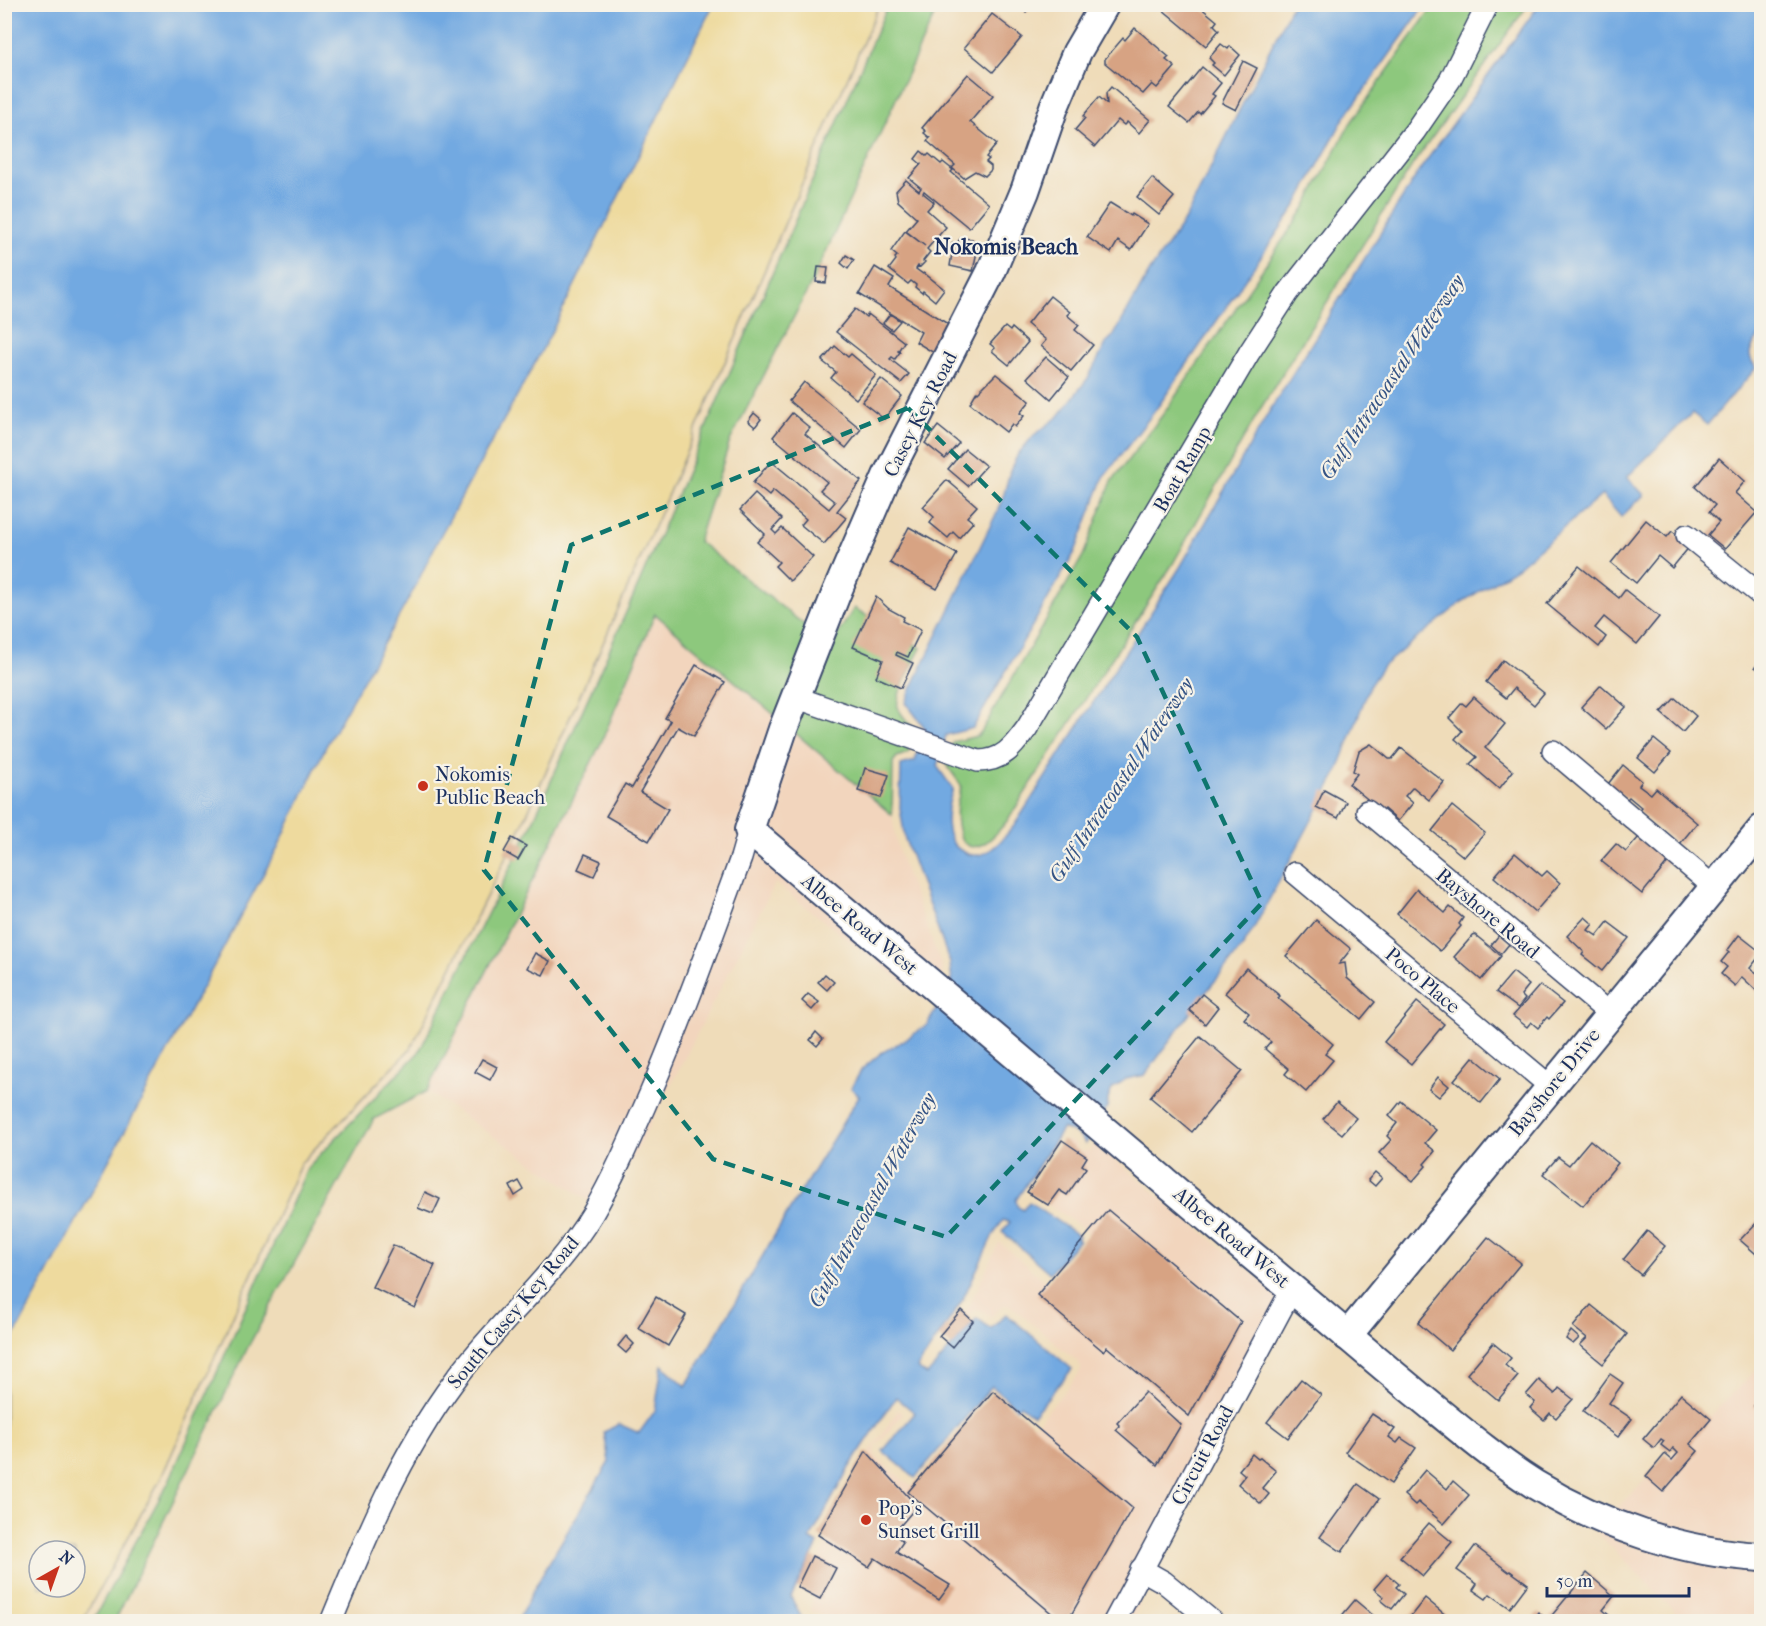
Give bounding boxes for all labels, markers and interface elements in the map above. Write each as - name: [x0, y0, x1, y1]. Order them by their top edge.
- district label: Nokomis Beach: [934, 234, 1079, 260]
- water label: Gulf Intracoastal Waterway: [1315, 269, 1470, 484]
- street label: Casey Key Road: [879, 347, 962, 481]
- street label: Boat Ramp: [1149, 422, 1216, 516]
- water label: Gulf Intracoastal Waterway: [1044, 672, 1199, 887]
- place label: Nokomis Public Beach: [435, 763, 546, 809]
- marker: Nokomis Public Beach: [416, 779, 430, 793]
- street label: Bayshore Road: [1431, 863, 1545, 964]
- street label: Albee Road West: [796, 869, 922, 980]
- street label: Poco Place: [1381, 942, 1465, 1018]
- street label: Bayshore Drive: [1504, 1024, 1605, 1141]
- water label: Gulf Intracoastal Waterway: [803, 1088, 942, 1311]
- street label: Albee Road West: [1168, 1182, 1294, 1293]
- street label: South Casey Key Road: [443, 1231, 585, 1393]
- street label: Circuit Road: [1167, 1400, 1239, 1509]
- place label: Pop's Sunset Grill: [878, 1497, 980, 1543]
- marker: Pop's Sunset Grill: [859, 1513, 873, 1527]
- north arrow: [27, 1539, 87, 1599]
- text: N: [56, 1547, 78, 1570]
- scale bar: [1547, 1560, 1690, 1598]
- text: 50 m: [1556, 1571, 1593, 1592]

